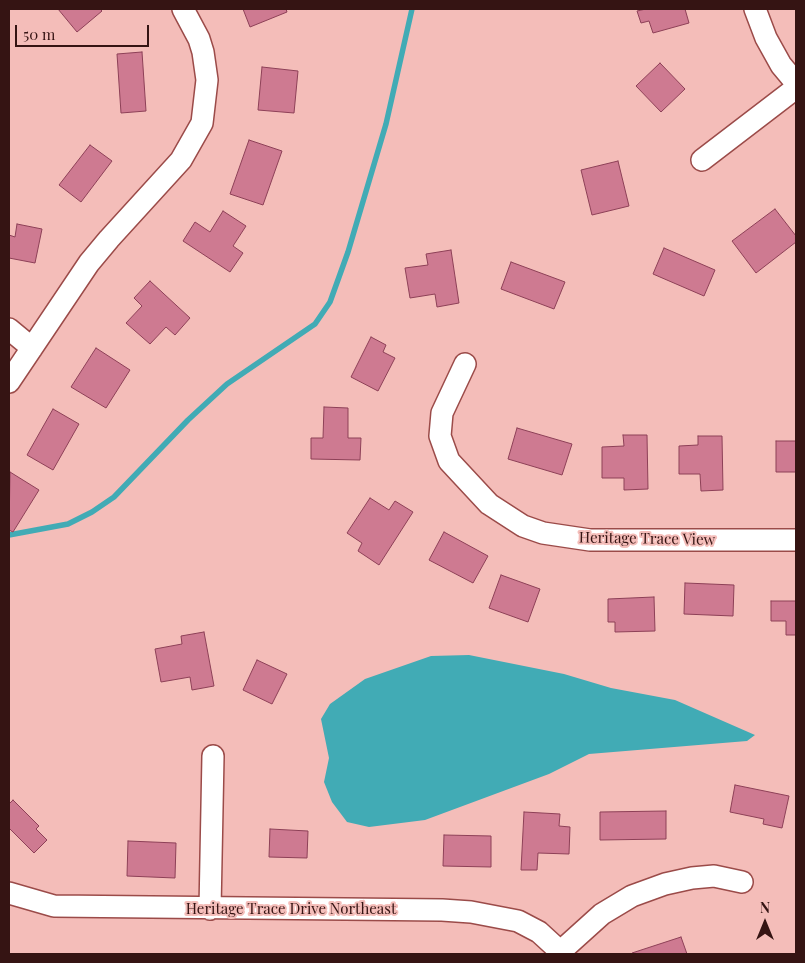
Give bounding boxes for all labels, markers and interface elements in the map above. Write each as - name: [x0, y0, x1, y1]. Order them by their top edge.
- scale bar: [18, 15, 151, 47]
- text: 50 m: [23, 24, 55, 44]
- street label: Heritage Trace View: [579, 529, 715, 549]
- north arrow: [740, 898, 790, 948]
- text: N: [760, 898, 770, 917]
- street label: Heritage Trace Drive Northeast: [186, 900, 396, 918]

